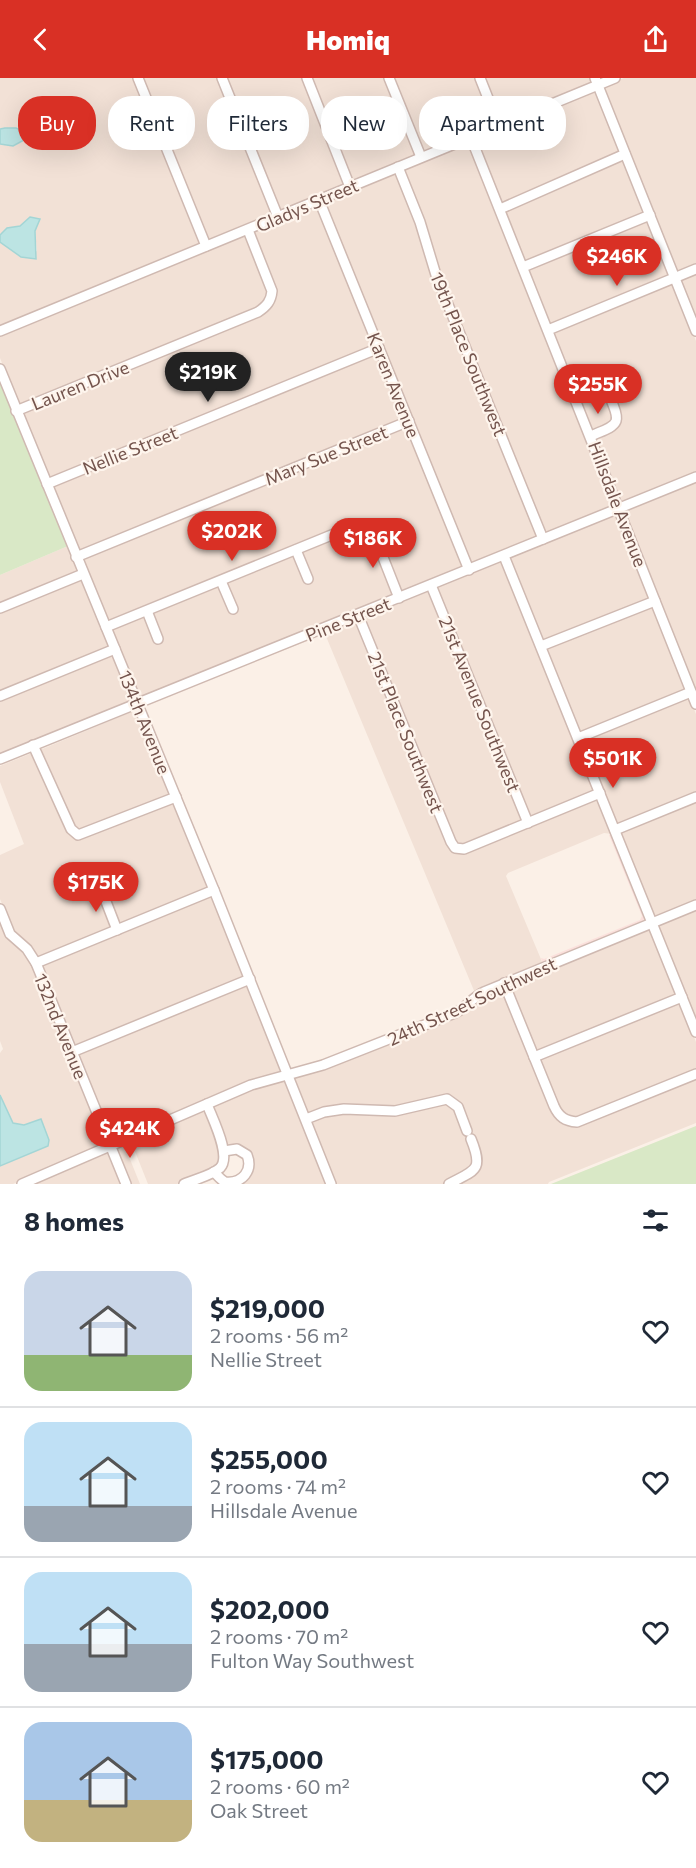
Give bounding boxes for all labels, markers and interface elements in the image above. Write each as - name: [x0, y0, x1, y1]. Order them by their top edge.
- icon: back: [24, 23, 57, 56]
- text: Homiq: [306, 23, 390, 56]
- icon: share: [639, 23, 672, 56]
- chip: Buy: [18, 96, 96, 150]
- chip: Rent: [108, 96, 195, 150]
- chip: Filters: [207, 96, 309, 150]
- chip: New: [321, 96, 407, 150]
- chip: Apartment: [419, 96, 566, 150]
- street label: Gladys Street: [252, 174, 362, 236]
- pin: $246K: [575, 236, 659, 287]
- text: $246K: [586, 243, 648, 267]
- street label: 19th Place Southwest: [426, 269, 512, 439]
- street label: Karen Avenue: [363, 329, 425, 441]
- pin: $219K: [166, 352, 250, 403]
- street label: Lauren Drive: [28, 355, 132, 415]
- text: $219K: [179, 359, 237, 383]
- pin: $255K: [556, 364, 640, 415]
- text: $255K: [568, 371, 628, 395]
- street label: Mary Sue Street: [261, 420, 391, 490]
- street label: Nellie Street: [79, 421, 181, 479]
- street label: Hillsdale Avenue: [584, 438, 652, 570]
- pin: $202K: [190, 511, 274, 562]
- text: $202K: [201, 518, 263, 542]
- pin: $186K: [331, 518, 415, 569]
- text: $186K: [343, 525, 403, 549]
- street label: Pine Street: [302, 592, 394, 646]
- street label: 21st Avenue Southwest: [435, 613, 525, 795]
- street label: 21st Place Southwest: [364, 648, 448, 816]
- street label: 134th Avenue: [114, 667, 176, 777]
- pin: $501K: [571, 738, 655, 789]
- text: $501K: [583, 745, 643, 769]
- pin: $175K: [54, 862, 138, 913]
- text: $175K: [67, 869, 125, 893]
- street label: 24th Street Southwest: [384, 952, 560, 1050]
- street label: 132nd Avenue: [30, 970, 92, 1082]
- pin: $424K: [88, 1108, 172, 1159]
- text: $424K: [100, 1115, 160, 1139]
- icon: filters: [639, 1204, 672, 1237]
- text: 8 homes: [24, 1205, 124, 1236]
- text: $219,000: [210, 1292, 325, 1323]
- icon: home: [72, 1295, 144, 1367]
- icon: heart: [639, 1315, 672, 1348]
- text: 2 rooms · 56 m²: [210, 1323, 348, 1347]
- text: Nellie Street: [210, 1347, 322, 1371]
- text: $255,000: [210, 1443, 328, 1474]
- icon: home: [72, 1446, 144, 1518]
- icon: heart: [639, 1466, 672, 1499]
- text: 2 rooms · 74 m²: [210, 1474, 346, 1498]
- text: Hillsdale Avenue: [210, 1498, 358, 1522]
- text: $202,000: [210, 1593, 329, 1624]
- icon: home: [72, 1596, 144, 1668]
- icon: heart: [639, 1616, 672, 1649]
- text: 2 rooms · 70 m²: [210, 1624, 348, 1648]
- text: Fulton Way Southwest: [210, 1648, 414, 1672]
- text: $175,000: [210, 1743, 324, 1774]
- icon: home: [72, 1746, 144, 1818]
- icon: heart: [639, 1766, 672, 1799]
- text: 2 rooms · 60 m²: [210, 1774, 350, 1798]
- text: Oak Street: [210, 1798, 308, 1822]

